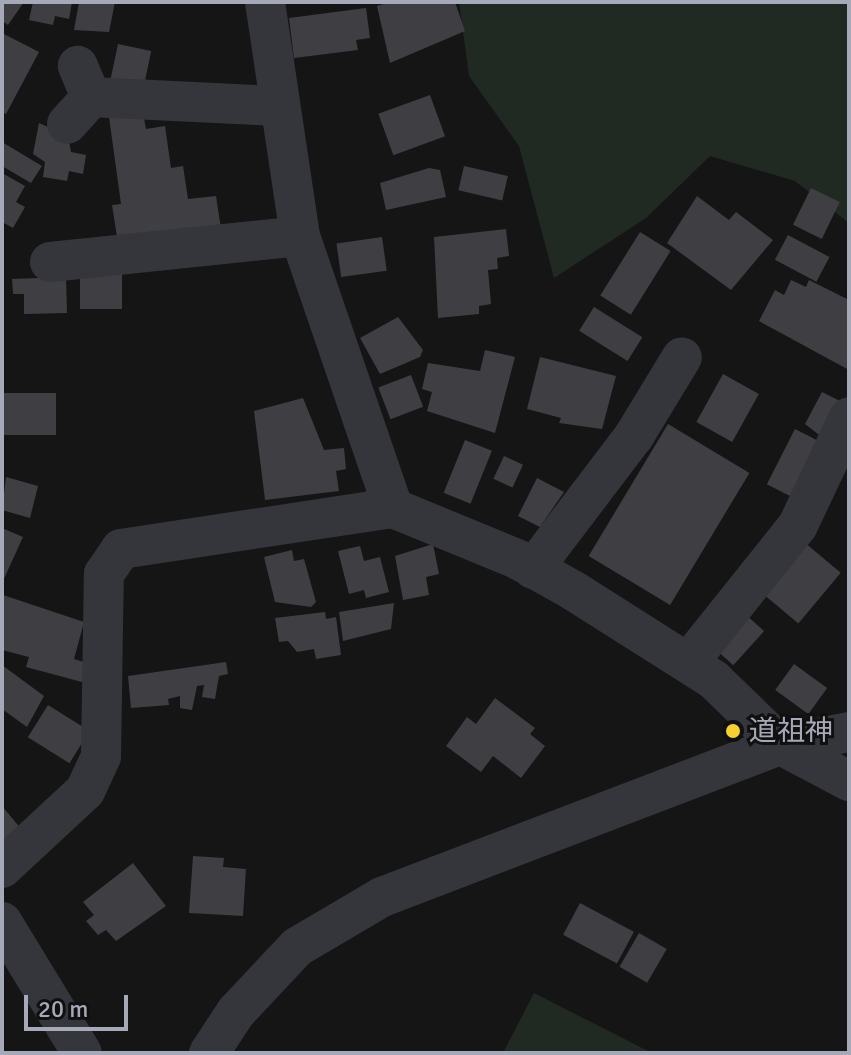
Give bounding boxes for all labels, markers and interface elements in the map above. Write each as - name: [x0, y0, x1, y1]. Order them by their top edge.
- place label: 道祖神: [749, 714, 833, 748]
- marker: 道祖神: [724, 722, 742, 740]
- scale bar: [28, 979, 132, 1029]
- text: 20 m: [38, 994, 88, 1024]

